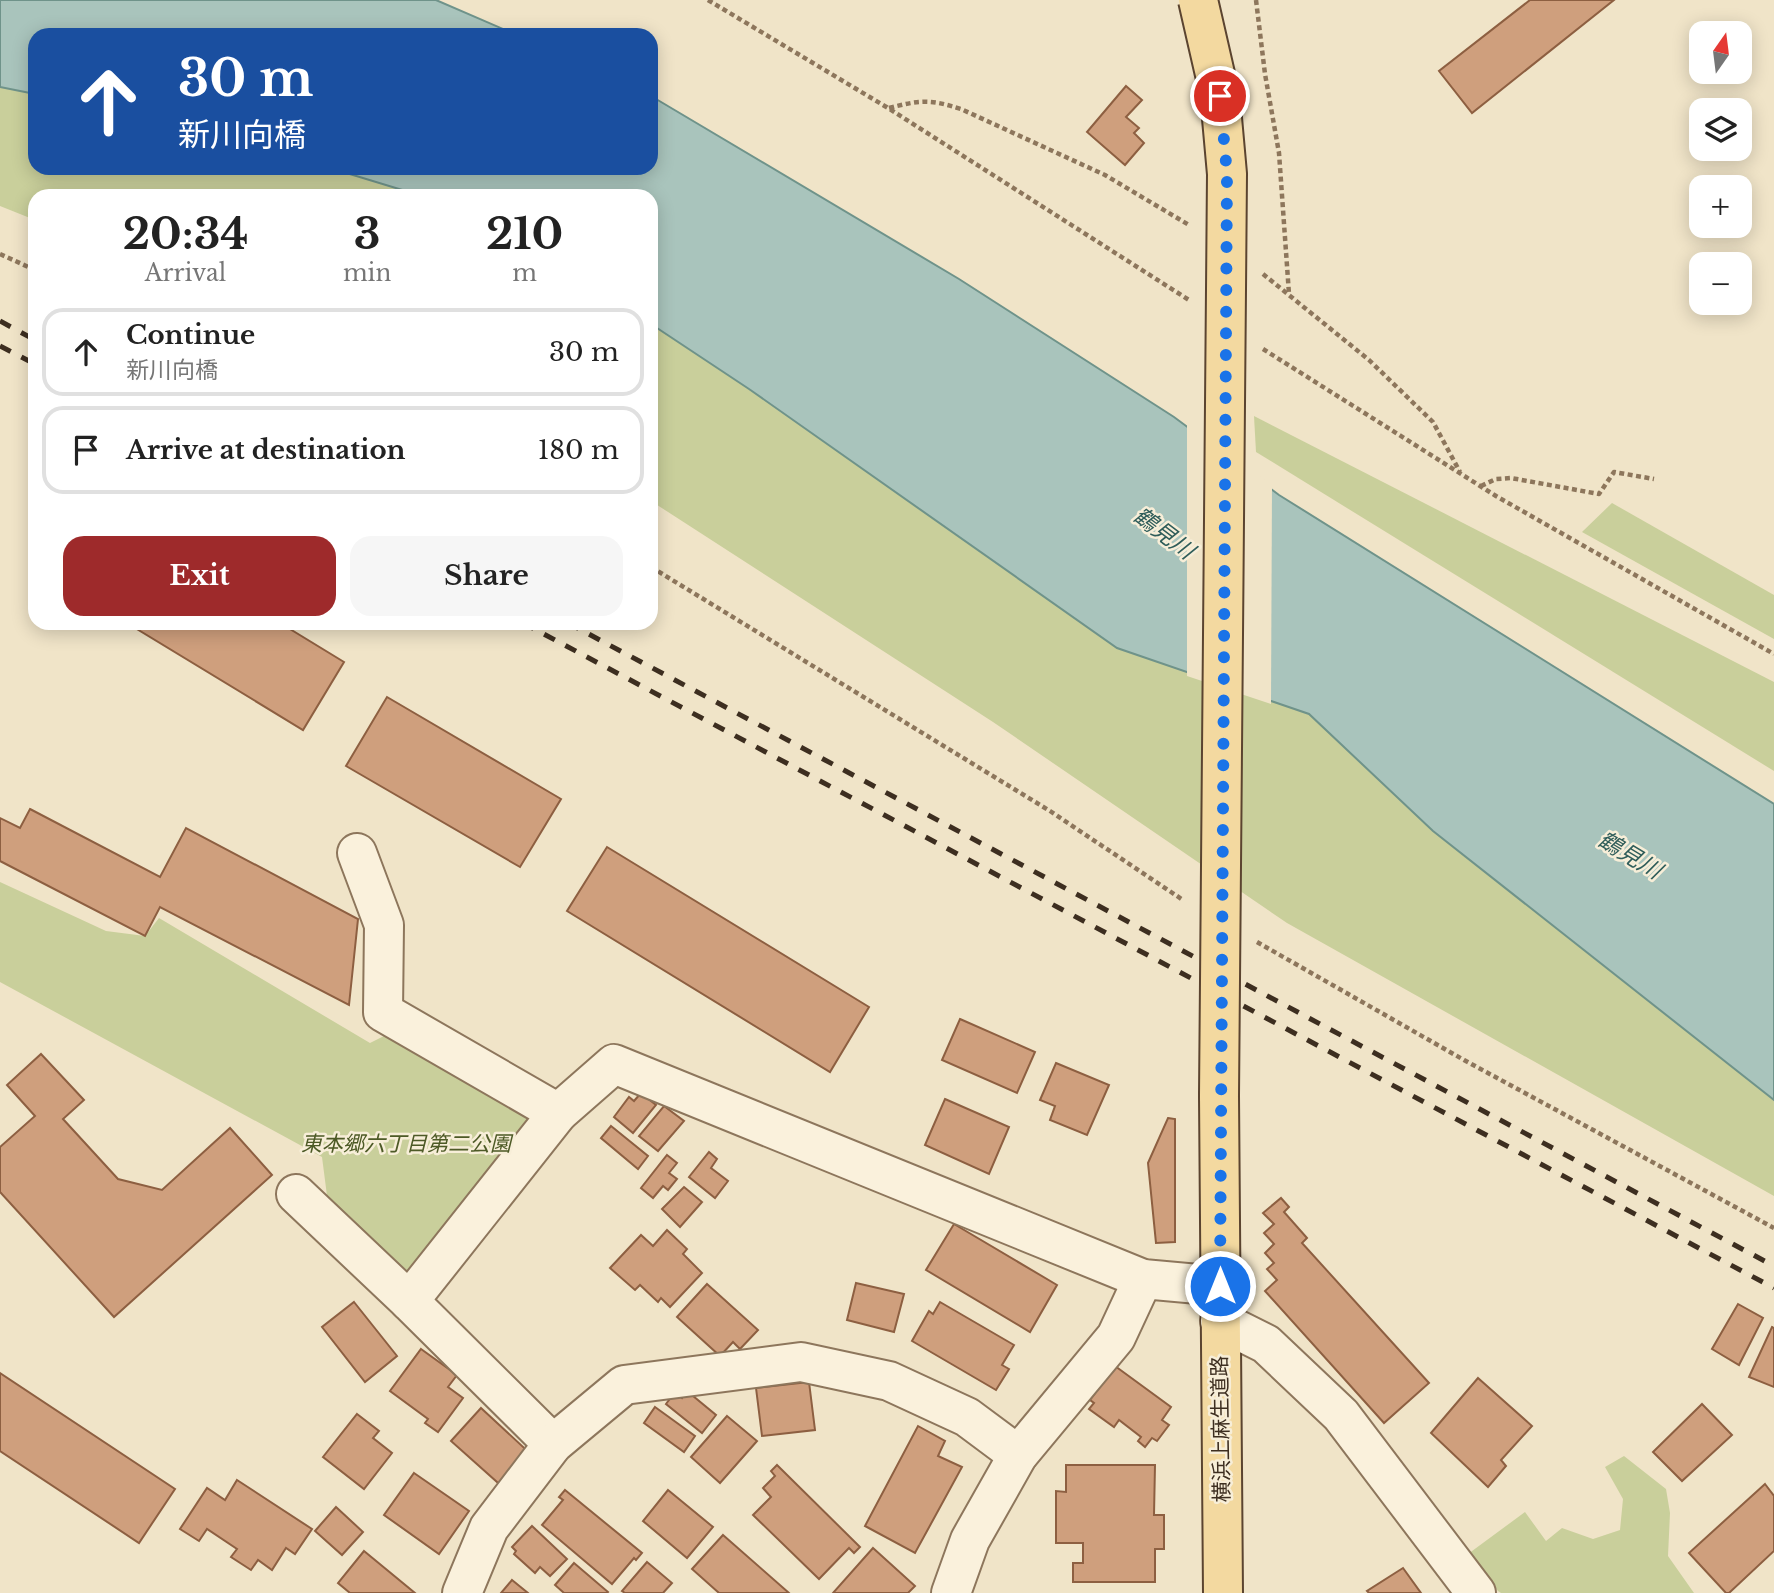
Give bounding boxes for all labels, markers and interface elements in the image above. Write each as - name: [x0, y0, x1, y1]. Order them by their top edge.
- north arrow: [1689, 21, 1752, 84]
- map controls: [1689, 21, 1752, 315]
- text: 30 m: [178, 48, 313, 109]
- icon: ahead: [63, 56, 154, 147]
- pin: [1190, 66, 1250, 126]
- icon: arrive: [1201, 77, 1239, 115]
- button: layers: [1689, 98, 1752, 161]
- text: 新川向橋: [178, 115, 306, 155]
- button: +: [1689, 175, 1752, 238]
- text: 20:34: [123, 208, 248, 260]
- text: 3: [354, 208, 381, 260]
- text: 210: [486, 208, 563, 260]
- button: −: [1689, 252, 1752, 315]
- text: Arrival: [145, 259, 226, 287]
- text: min: [343, 259, 391, 287]
- text: m: [512, 259, 537, 287]
- text: Continue: [126, 319, 255, 351]
- icon: ahead: [67, 333, 105, 371]
- text: 30 m: [549, 336, 619, 368]
- text: 新川向橋: [126, 356, 218, 384]
- icon: arrive: [67, 431, 105, 469]
- text: Arrive at destination: [126, 434, 406, 466]
- text: 180 m: [538, 434, 619, 466]
- water label: 鶴見川: [1128, 501, 1202, 567]
- button: Exit: [63, 536, 336, 616]
- button: Share: [350, 536, 623, 616]
- water label: 鶴見川: [1593, 825, 1669, 886]
- park label: 東本郷六丁目第二公園: [301, 1131, 514, 1157]
- position arrow: [1183, 1249, 1257, 1323]
- street label: 横浜上麻生道路: [1207, 1355, 1235, 1503]

